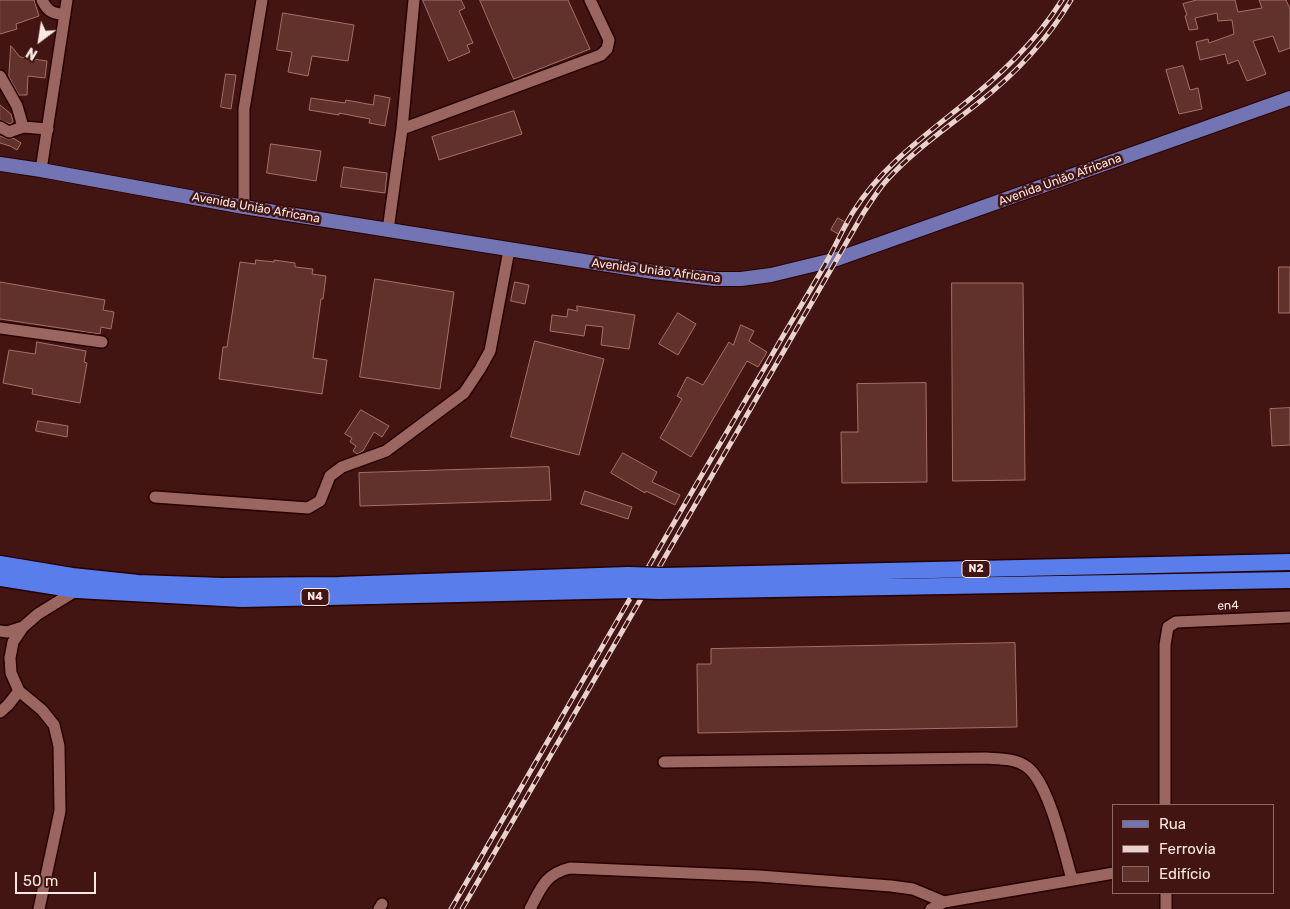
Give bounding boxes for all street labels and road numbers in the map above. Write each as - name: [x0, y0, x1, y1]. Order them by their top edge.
- street label: Avenida União Africana: [997, 151, 1123, 209]
- street label: Avenida União Africana: [191, 190, 321, 226]
- street label: Avenida União Africana: [591, 256, 721, 286]
- road number: N2: [962, 560, 990, 578]
- road number: N4: [301, 588, 329, 606]
- street label: en4: [1217, 598, 1239, 614]

